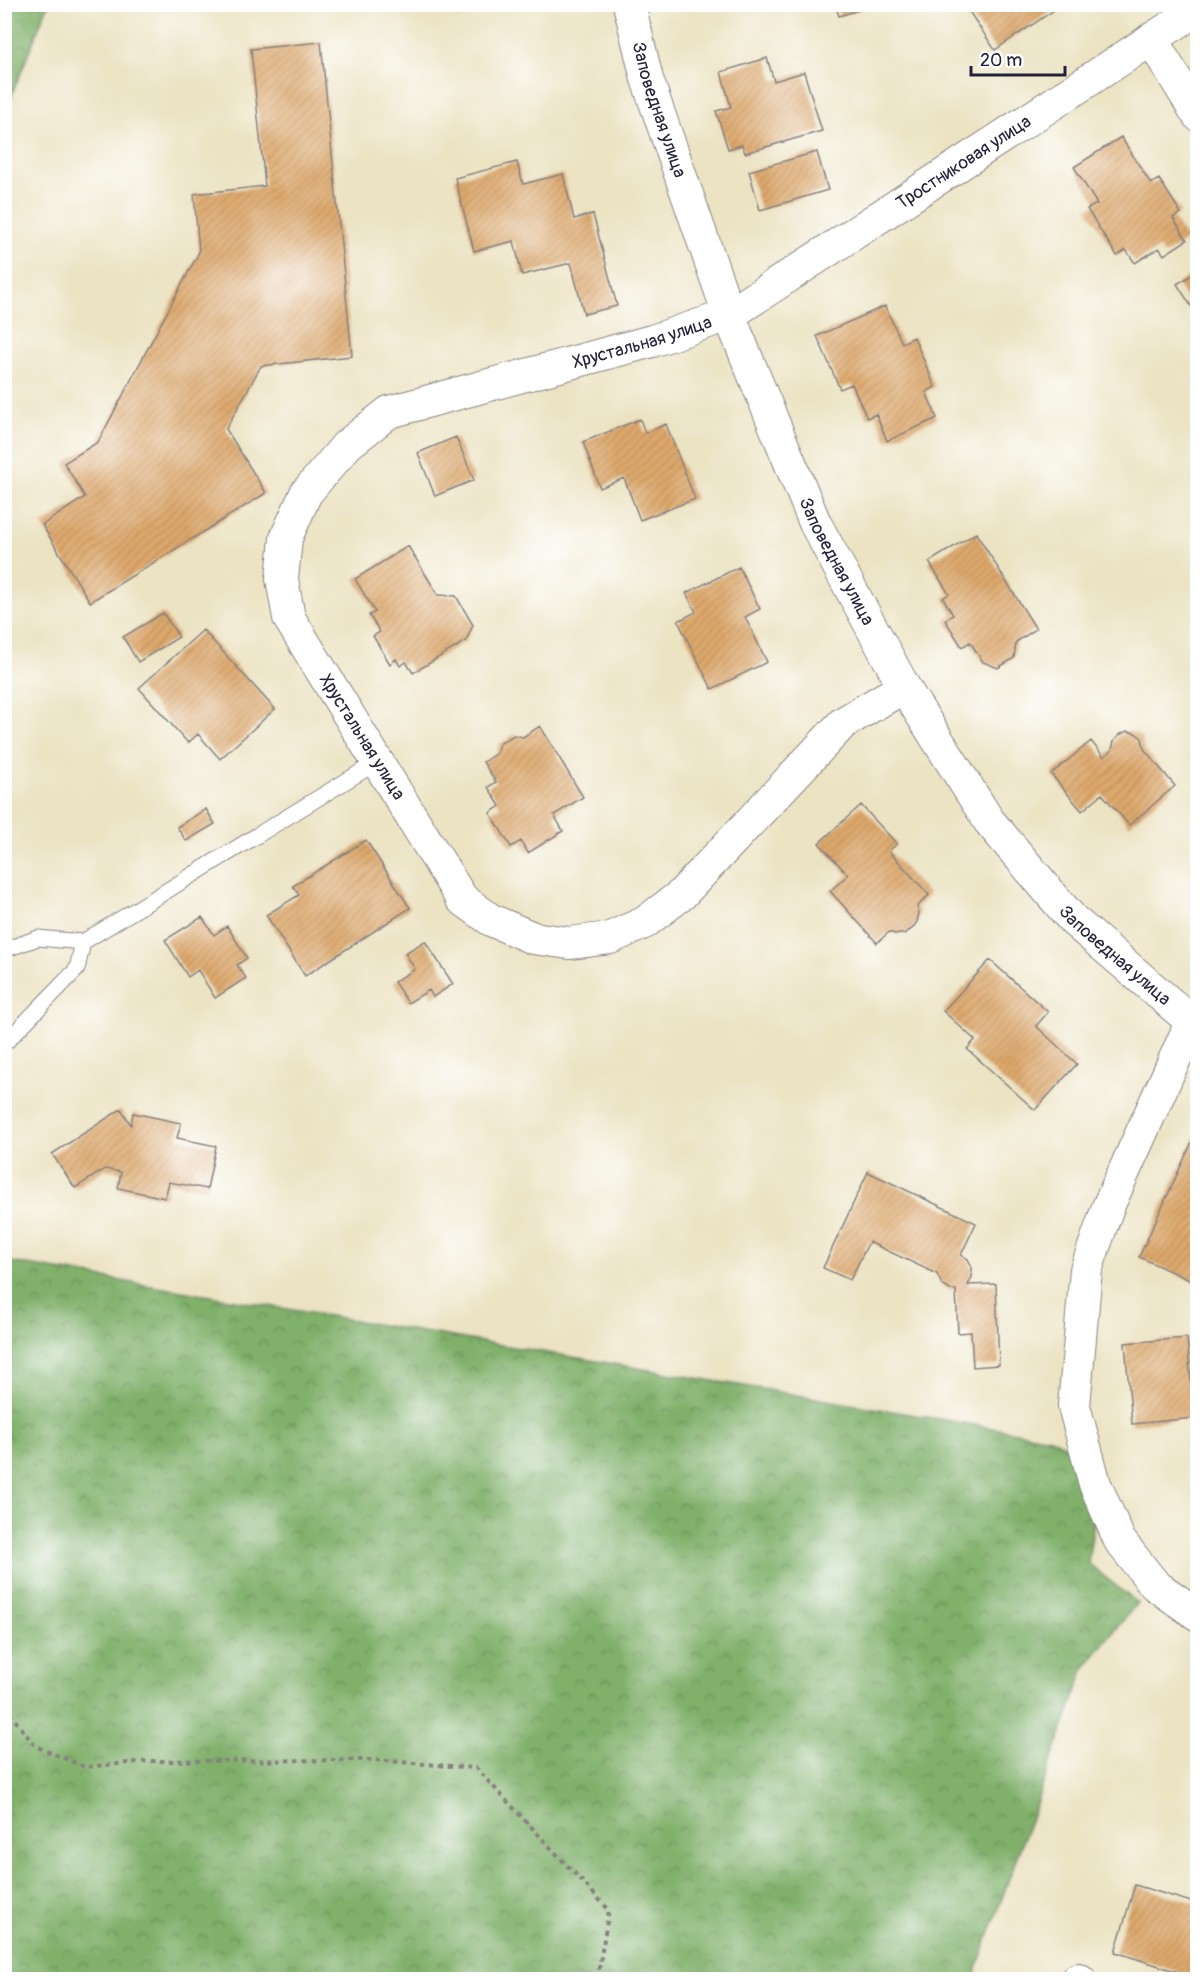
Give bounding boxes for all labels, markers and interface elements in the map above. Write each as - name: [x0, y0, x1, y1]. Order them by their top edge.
- scale bar: [971, 39, 1066, 77]
- street label: Заповедная улица: [627, 40, 692, 180]
- text: 20 m: [980, 49, 1022, 72]
- street label: Тростниковая улица: [892, 110, 1035, 214]
- street label: Хрустальная улица: [570, 310, 715, 373]
- street label: Заповедная улица: [794, 494, 880, 629]
- street label: Хрустальная улица: [314, 670, 410, 804]
- street label: Заповедная улица: [1054, 901, 1176, 1010]

